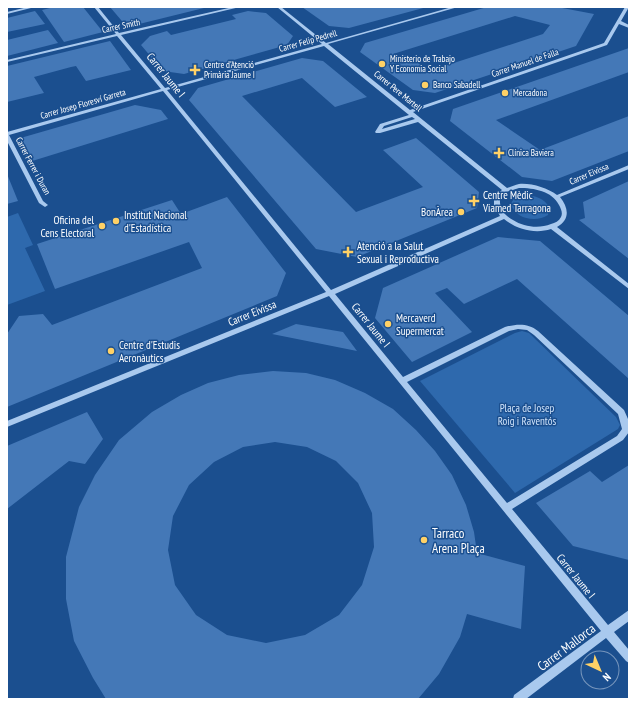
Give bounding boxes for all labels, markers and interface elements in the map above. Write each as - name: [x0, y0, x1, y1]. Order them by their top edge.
- street label: Carrer Smith: [101, 16, 141, 35]
- street label: Carrer Felip Pedrell: [278, 27, 339, 54]
- street label: Carrer Manuel de Falla: [490, 46, 560, 79]
- street label: Carrer Jaume I: [144, 50, 188, 100]
- place label: Ministerio de Trabajo Y Economia Social: [390, 53, 455, 74]
- place label: Centre d'Atenció Primària Jaume I: [204, 59, 255, 80]
- marker: Ministerio de Trabajo Y Economia Social: [377, 59, 387, 69]
- marker: Centre d'Atenció Primària Jaume I: [189, 64, 201, 76]
- street label: Carrer Pere Martell: [372, 68, 425, 114]
- place label: Banco Sabadell: [433, 79, 481, 90]
- marker: Banco Sabadell: [420, 80, 430, 90]
- street label: Carrer Josep Floresví Garreta: [39, 86, 127, 121]
- place label: Mercadona: [513, 87, 547, 98]
- marker: Mercadona: [500, 88, 510, 98]
- street label: Carrer Ferrer i Duran: [14, 135, 53, 196]
- marker: Clínica Baviera: [493, 147, 505, 159]
- place label: Clínica Baviera: [508, 147, 554, 158]
- street label: Carrer Eivissa: [568, 160, 610, 187]
- place label: Centre Mèdic Viamed Tarragona: [482, 188, 551, 215]
- marker: Centre Mèdic Viamed Tarragona: [468, 195, 480, 207]
- place label: BonÀrea: [421, 205, 453, 219]
- marker: BonÀrea: [456, 207, 466, 217]
- place label: Institut Nacional d'Estadística: [124, 208, 187, 235]
- place label: Oficina del Cens Electoral: [41, 213, 94, 240]
- marker: Institut Nacional d'Estadística: [111, 216, 121, 226]
- marker: Oficina del Cens Electoral: [97, 221, 107, 231]
- place label: Atenció a la Salut Sexual i Reproductiva: [357, 239, 439, 266]
- marker: Atenció a la Salut Sexual i Reproductiva: [342, 246, 354, 258]
- street label: Carrer Eivissa: [226, 297, 278, 329]
- street label: Carrer Jaume I: [349, 300, 393, 350]
- place label: Mercaverd Supermercat: [396, 311, 444, 338]
- marker: Mercaverd Supermercat: [383, 319, 393, 329]
- place label: Centre d'Estudis Aeronàutics: [119, 338, 180, 365]
- marker: Centre d'Estudis Aeronàutics: [106, 346, 116, 356]
- park label: Plaça de Josep Roig i Raventós: [498, 401, 557, 428]
- place label: Tarraco Arena Plaça: [432, 525, 485, 557]
- marker: Tarraco Arena Plaça: [419, 535, 429, 545]
- street label: Carrer Jaume I: [554, 551, 598, 601]
- street label: Carrer Mallorca: [534, 620, 599, 675]
- north arrow: [580, 650, 620, 690]
- text: N: [600, 670, 614, 684]

